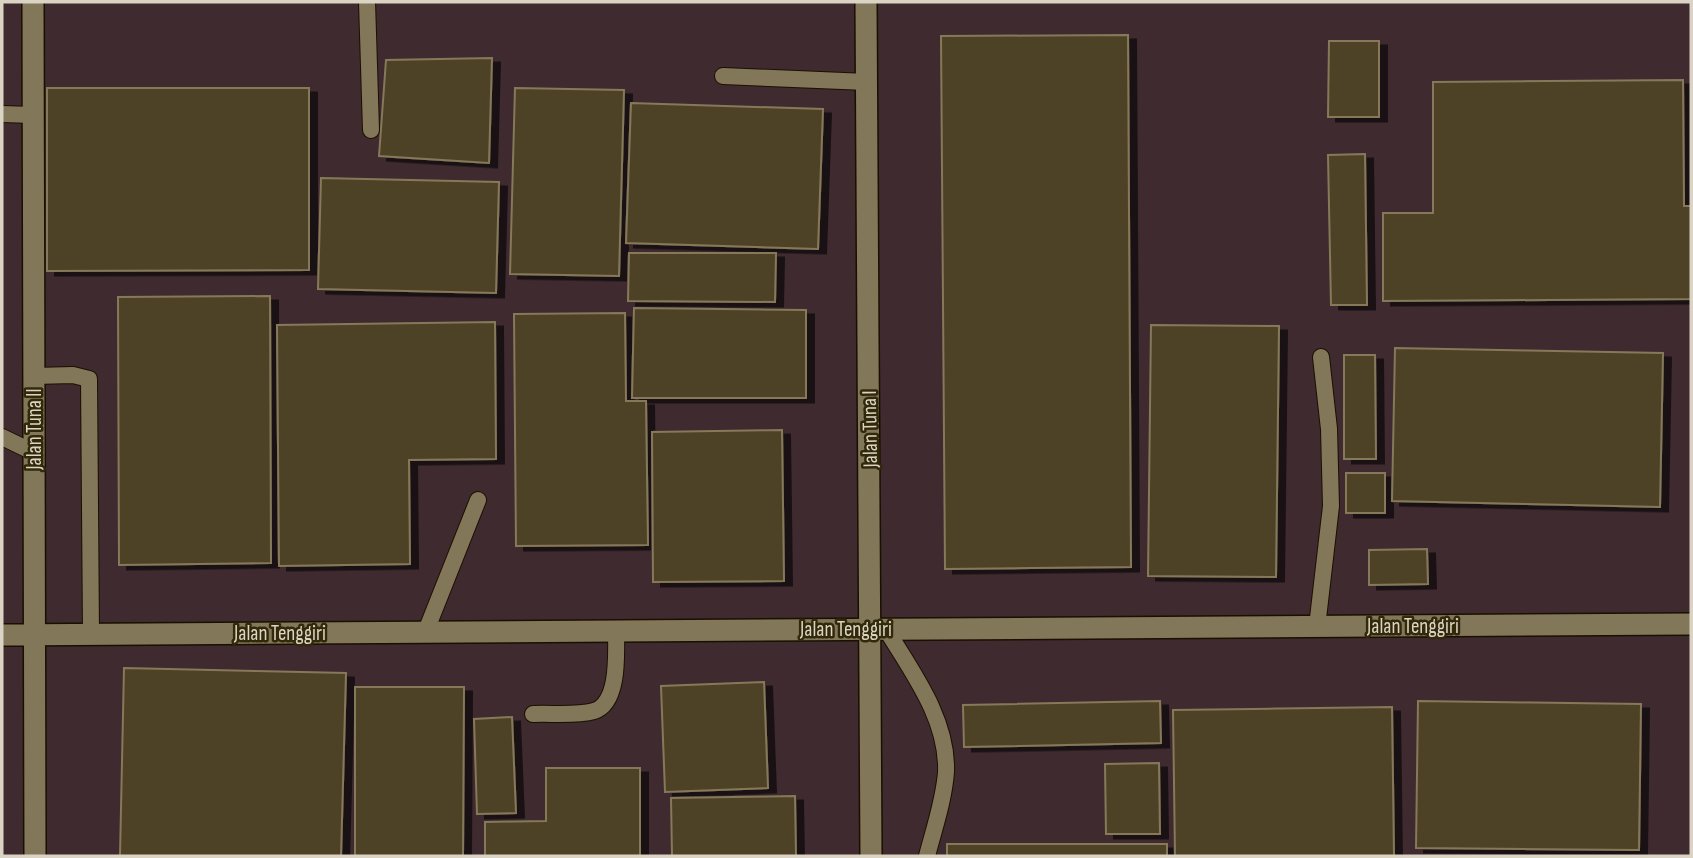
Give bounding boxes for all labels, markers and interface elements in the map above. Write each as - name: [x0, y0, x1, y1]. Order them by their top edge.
- street label: Jalan Tuna II: [22, 388, 47, 471]
- street label: Jalan Tuna I: [857, 390, 883, 469]
- street label: Jalan Tenggiri: [1366, 614, 1459, 639]
- street label: Jalan Tenggiri: [799, 617, 892, 642]
- street label: Jalan Tenggiri: [233, 621, 326, 646]

